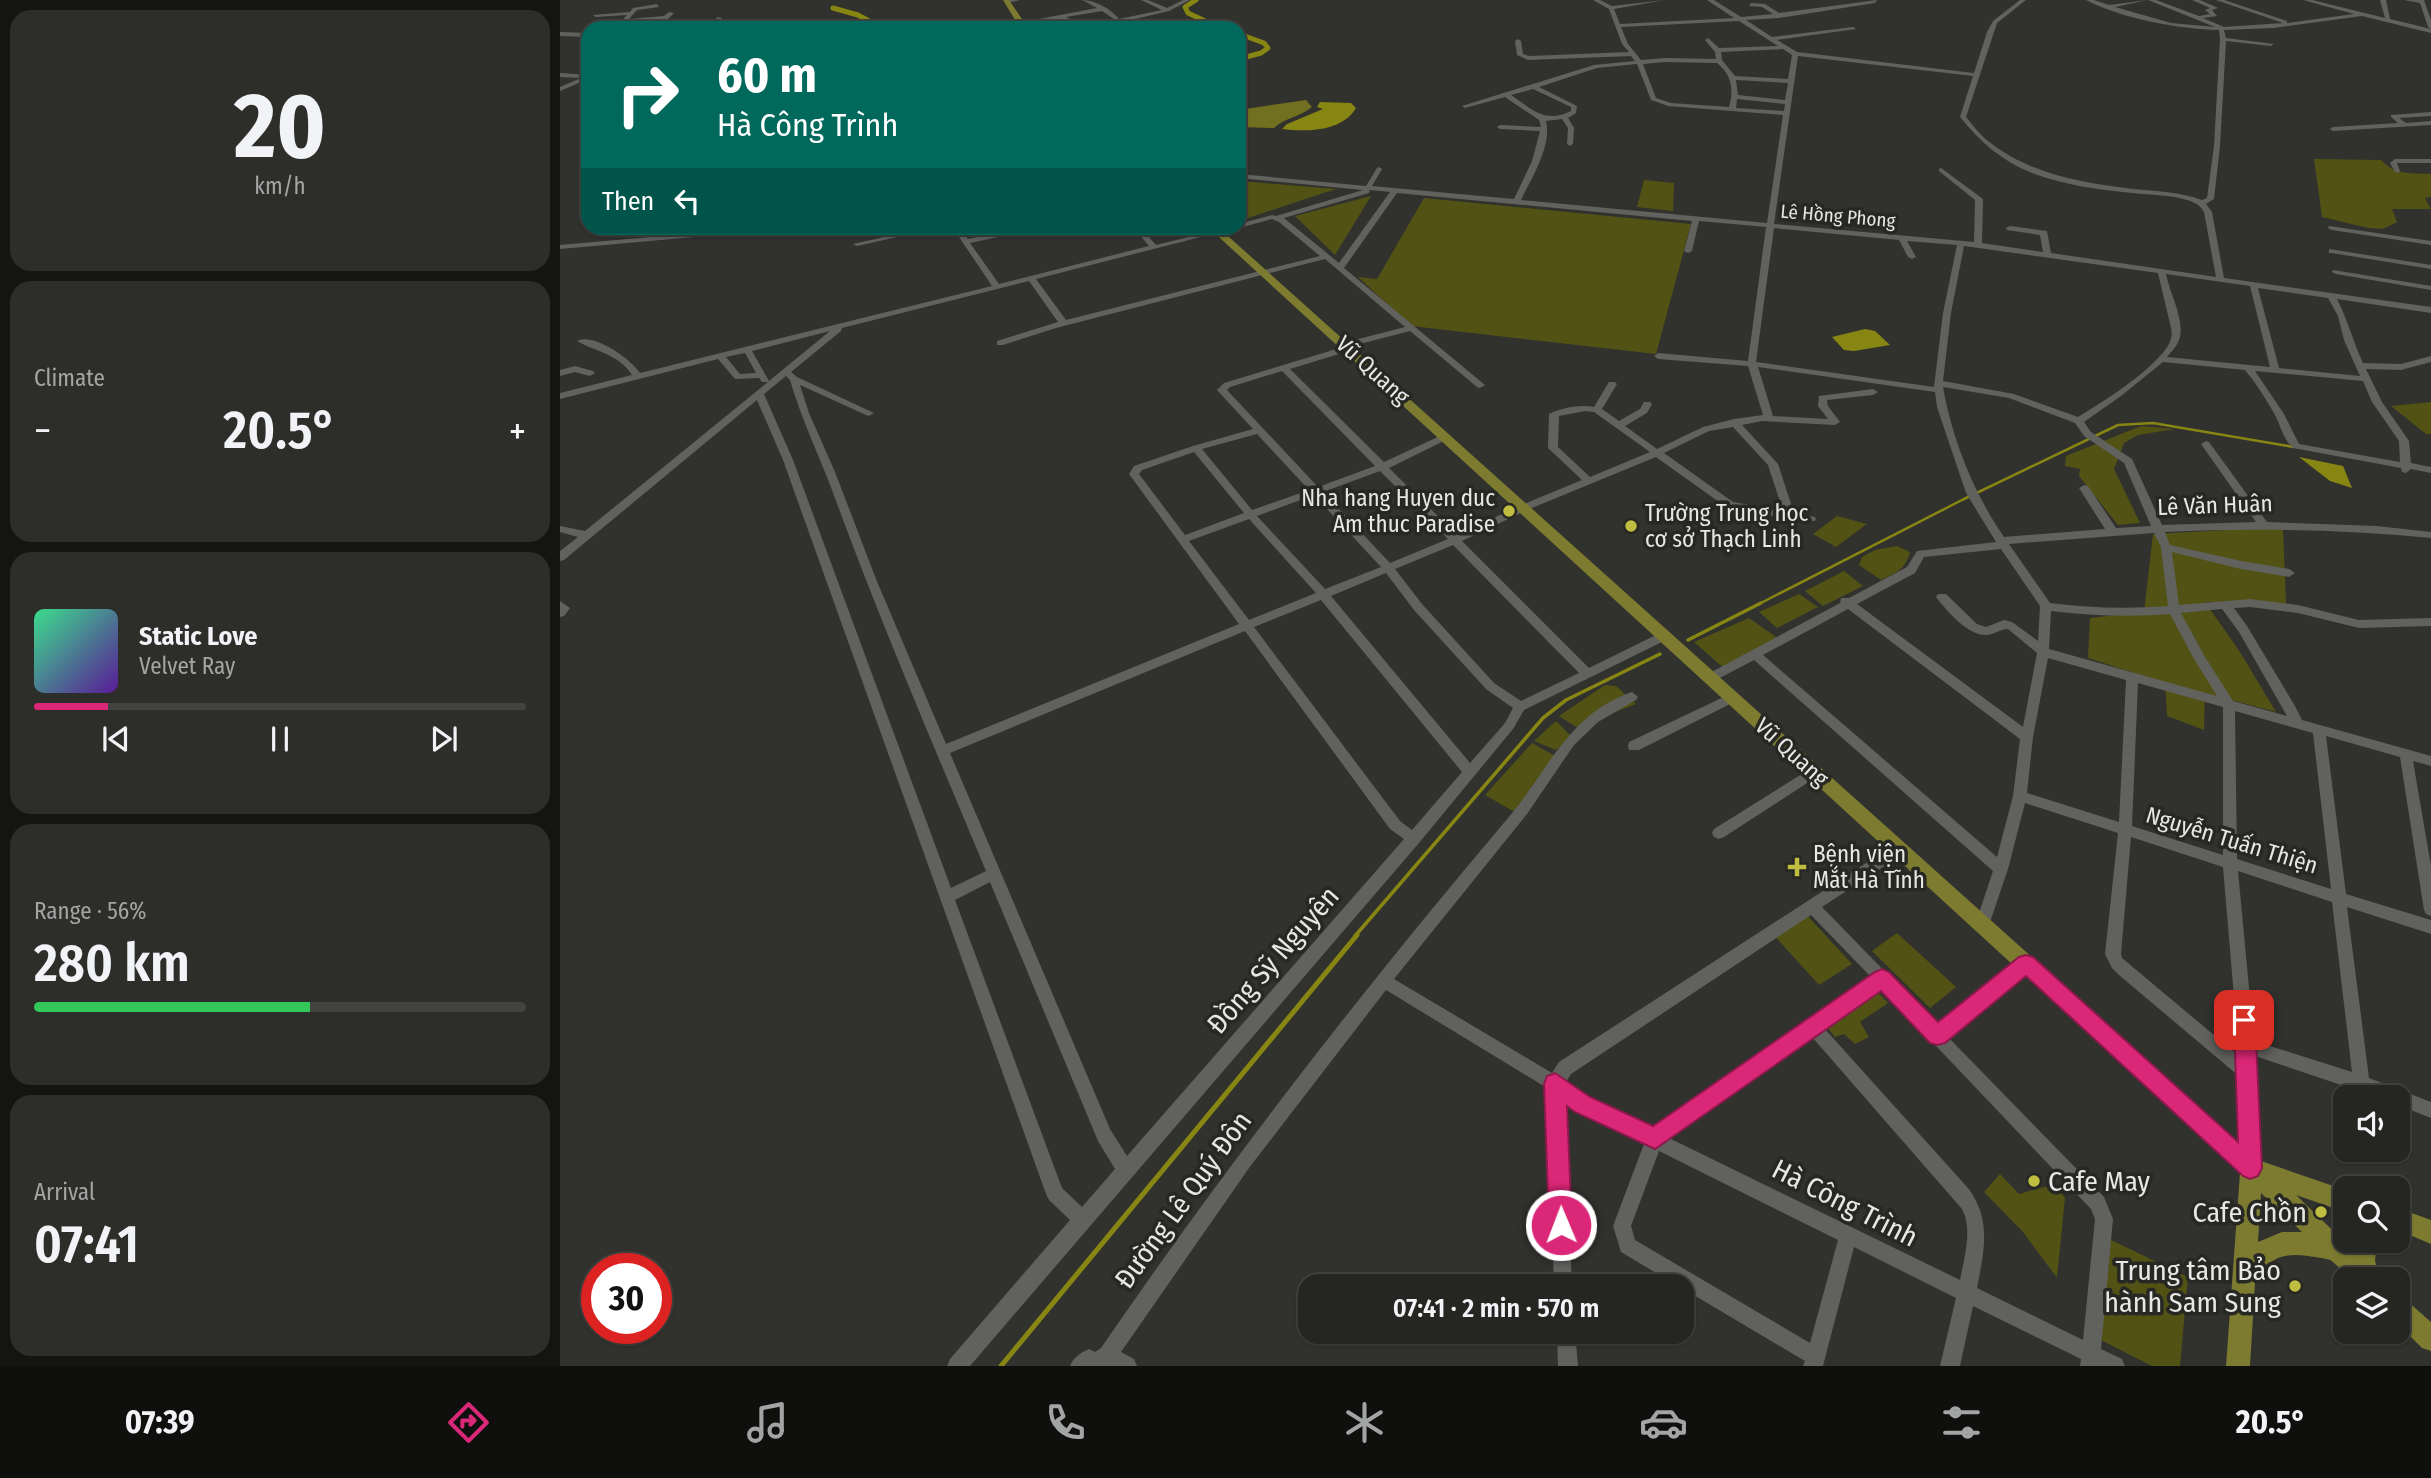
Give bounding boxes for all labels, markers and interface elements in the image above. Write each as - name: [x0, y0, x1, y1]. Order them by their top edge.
- text: 60 m: [717, 46, 817, 105]
- icon: right: [602, 49, 693, 140]
- text: 20: [234, 72, 326, 181]
- text: Hà Công Trình: [717, 106, 898, 144]
- text: km/h: [254, 172, 306, 200]
- icon: left: [668, 182, 706, 220]
- text: Then: [602, 186, 654, 217]
- street label: Lê Hồng Phong: [1780, 200, 1896, 232]
- street label: Vũ Quang: [1330, 330, 1416, 410]
- text: Climate: [34, 364, 105, 392]
- text: 20.5°: [223, 399, 337, 462]
- text: −: [34, 408, 51, 454]
- text: +: [509, 408, 526, 454]
- place label: Nha hang Huyen duc Am thuc Paradise: [1301, 484, 1495, 538]
- street label: Lê Văn Huân: [2157, 489, 2273, 521]
- place label: Trường Trung học cơ sở Thạch Linh: [1645, 499, 1809, 553]
- marker: Nha hang Huyen duc Am thuc Paradise: [1501, 503, 1517, 519]
- marker: Trường Trung học cơ sở Thạch Linh: [1623, 518, 1639, 534]
- text: Static Love: [139, 621, 257, 652]
- text: Velvet Ray: [139, 652, 235, 680]
- street label: Vũ Quang: [1749, 712, 1835, 792]
- icon: previous: [97, 720, 135, 758]
- icon: pause: [261, 720, 299, 758]
- icon: next: [425, 720, 463, 758]
- street label: Nguyễn Tuấn Thiện: [2143, 801, 2321, 879]
- place label: Bệnh viện Mắt Hà Tĩnh: [1813, 840, 1925, 894]
- marker: Bệnh viện Mắt Hà Tĩnh: [1787, 857, 1807, 877]
- street label: Đồng Sỹ Nguyên: [1200, 880, 1346, 1040]
- text: Range · 56%: [34, 897, 146, 925]
- text: 280 km: [34, 932, 190, 995]
- pin: [2214, 990, 2274, 1050]
- icon: arrive: [2225, 1001, 2263, 1039]
- map controls: [2333, 1085, 2410, 1344]
- button: sound: [2333, 1085, 2410, 1162]
- street label: Đường Lê Quý Đôn: [1108, 1105, 1258, 1295]
- street label: Hà Công Trình: [1767, 1152, 1923, 1254]
- place label: Cafe May: [2048, 1165, 2151, 1198]
- marker: Cafe May: [2026, 1173, 2042, 1189]
- button: search: [2333, 1176, 2410, 1253]
- text: Arrival: [34, 1178, 95, 1206]
- position arrow: [1524, 1188, 1598, 1262]
- place label: Cafe Chồn: [2192, 1196, 2307, 1229]
- marker: Cafe Chồn: [2313, 1204, 2329, 1220]
- text: 07:41: [34, 1213, 139, 1276]
- speed limit sign: 30: [581, 1253, 672, 1344]
- place label: Trung tâm Bảo hành Sam Sung: [2104, 1254, 2282, 1319]
- button: layers: [2333, 1267, 2410, 1344]
- marker: Trung tâm Bảo hành Sam Sung: [2287, 1278, 2303, 1294]
- text: 07:41 · 2 min · 570 m: [1393, 1293, 1599, 1324]
- icon: directions: [444, 1398, 493, 1447]
- icon: music: [743, 1398, 792, 1447]
- icon: phone: [1041, 1398, 1090, 1447]
- icon: climate: [1340, 1398, 1389, 1447]
- icon: car: [1639, 1398, 1688, 1447]
- icon: filters: [1937, 1398, 1986, 1447]
- text: 07:39: [125, 1403, 195, 1441]
- text: 20.5°: [2236, 1403, 2306, 1441]

